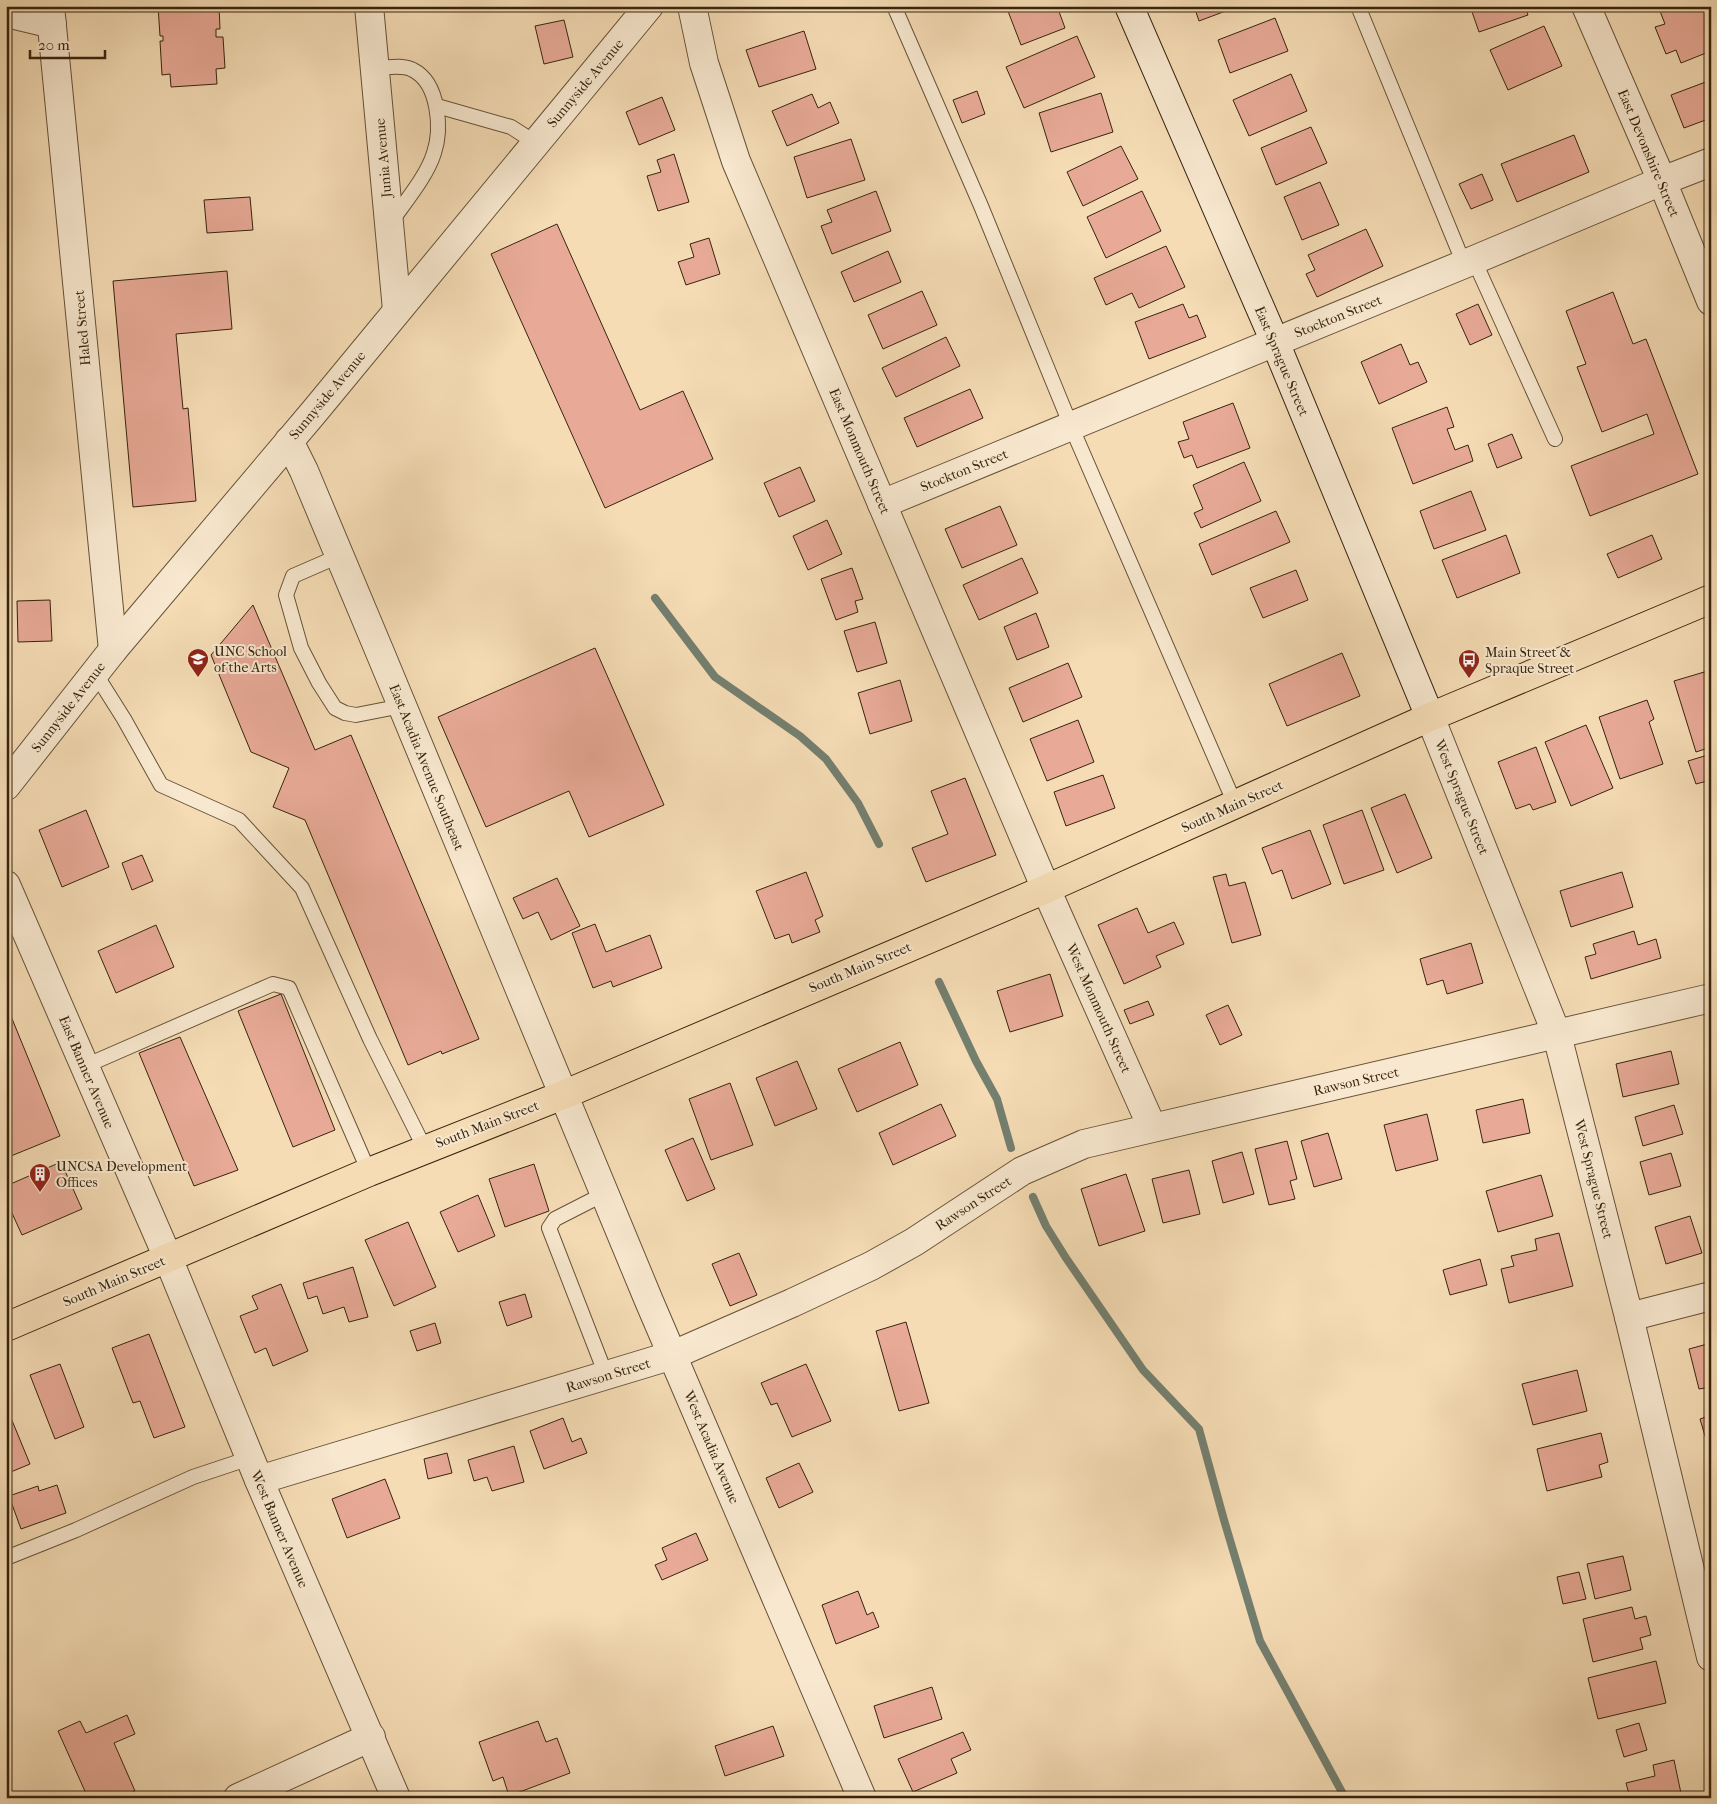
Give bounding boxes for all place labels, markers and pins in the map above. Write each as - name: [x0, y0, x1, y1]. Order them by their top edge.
- place label: UNC School of the Arts: [214, 643, 287, 676]
- place label: Main Street & Spraque Street: [1485, 644, 1574, 677]
- school or university icon: UNC School of the Arts: [186, 647, 210, 678]
- bus stop icon: Main Street & Spraque Street: [1457, 648, 1481, 679]
- place label: UNCSA Development Offices: [56, 1158, 187, 1191]
- building icon: UNCSA Development Offices: [28, 1162, 52, 1193]

